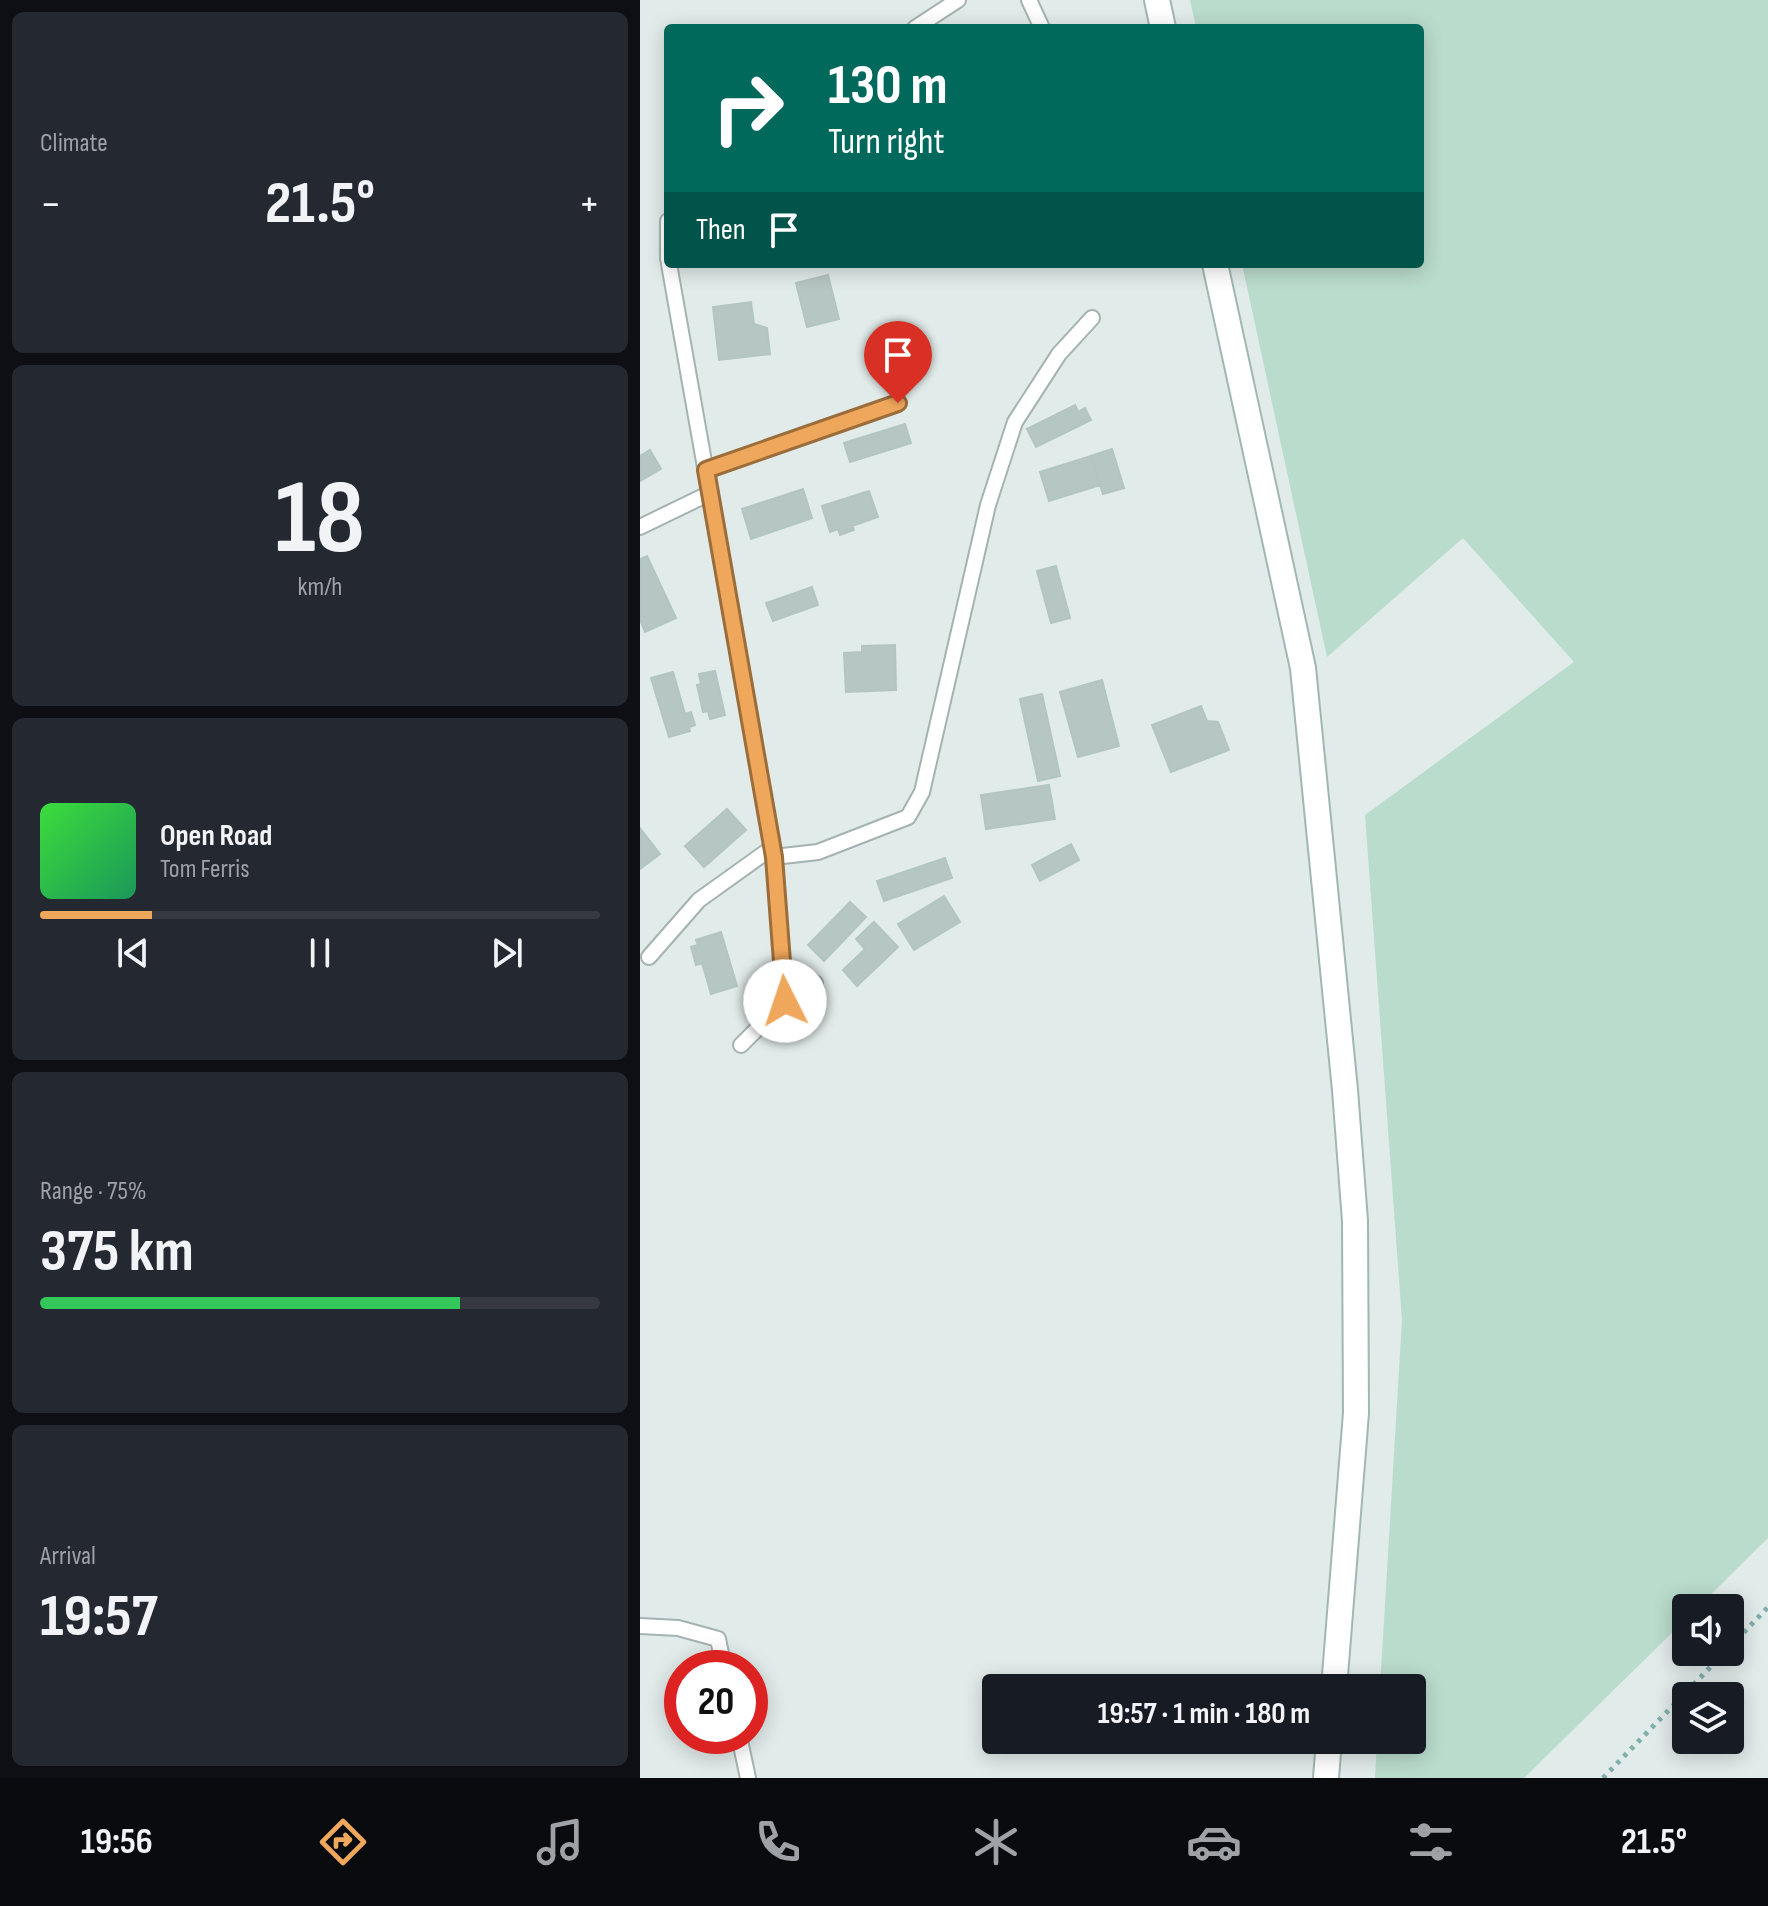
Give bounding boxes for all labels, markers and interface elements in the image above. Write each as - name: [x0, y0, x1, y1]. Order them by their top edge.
- text: 130 m: [828, 53, 948, 120]
- icon: right: [696, 56, 800, 160]
- text: Turn right: [828, 121, 945, 164]
- text: Climate: [40, 128, 108, 159]
- text: 21.5°: [265, 168, 375, 240]
- text: −: [40, 178, 62, 231]
- text: +: [578, 178, 600, 231]
- icon: arrive: [762, 208, 806, 252]
- text: Then: [696, 212, 746, 248]
- pin: [864, 321, 932, 403]
- icon: arrive: [876, 333, 920, 377]
- text: 18: [275, 457, 365, 582]
- text: km/h: [298, 572, 342, 603]
- text: Open Road: [160, 818, 272, 854]
- text: Tom Ferris: [160, 854, 250, 885]
- icon: previous: [111, 931, 155, 975]
- icon: pause: [298, 931, 342, 975]
- icon: next: [485, 931, 529, 975]
- position arrow: [743, 959, 827, 1043]
- text: Range · 75%: [40, 1176, 147, 1207]
- text: 375 km: [40, 1216, 194, 1288]
- text: Arrival: [40, 1541, 96, 1572]
- text: 19:57: [40, 1581, 158, 1653]
- map controls: [1672, 1594, 1744, 1754]
- button: sound: [1672, 1594, 1744, 1666]
- speed limit sign: 20: [664, 1650, 768, 1754]
- button: layers: [1672, 1682, 1744, 1754]
- text: 19:57 · 1 min · 180 m: [1098, 1696, 1310, 1732]
- icon: directions: [315, 1814, 371, 1870]
- icon: music: [532, 1814, 588, 1870]
- icon: phone: [750, 1814, 806, 1870]
- icon: climate: [968, 1814, 1024, 1870]
- icon: car: [1186, 1814, 1242, 1870]
- icon: filters: [1403, 1814, 1459, 1870]
- text: 19:56: [81, 1821, 153, 1864]
- text: 21.5°: [1621, 1821, 1687, 1864]

